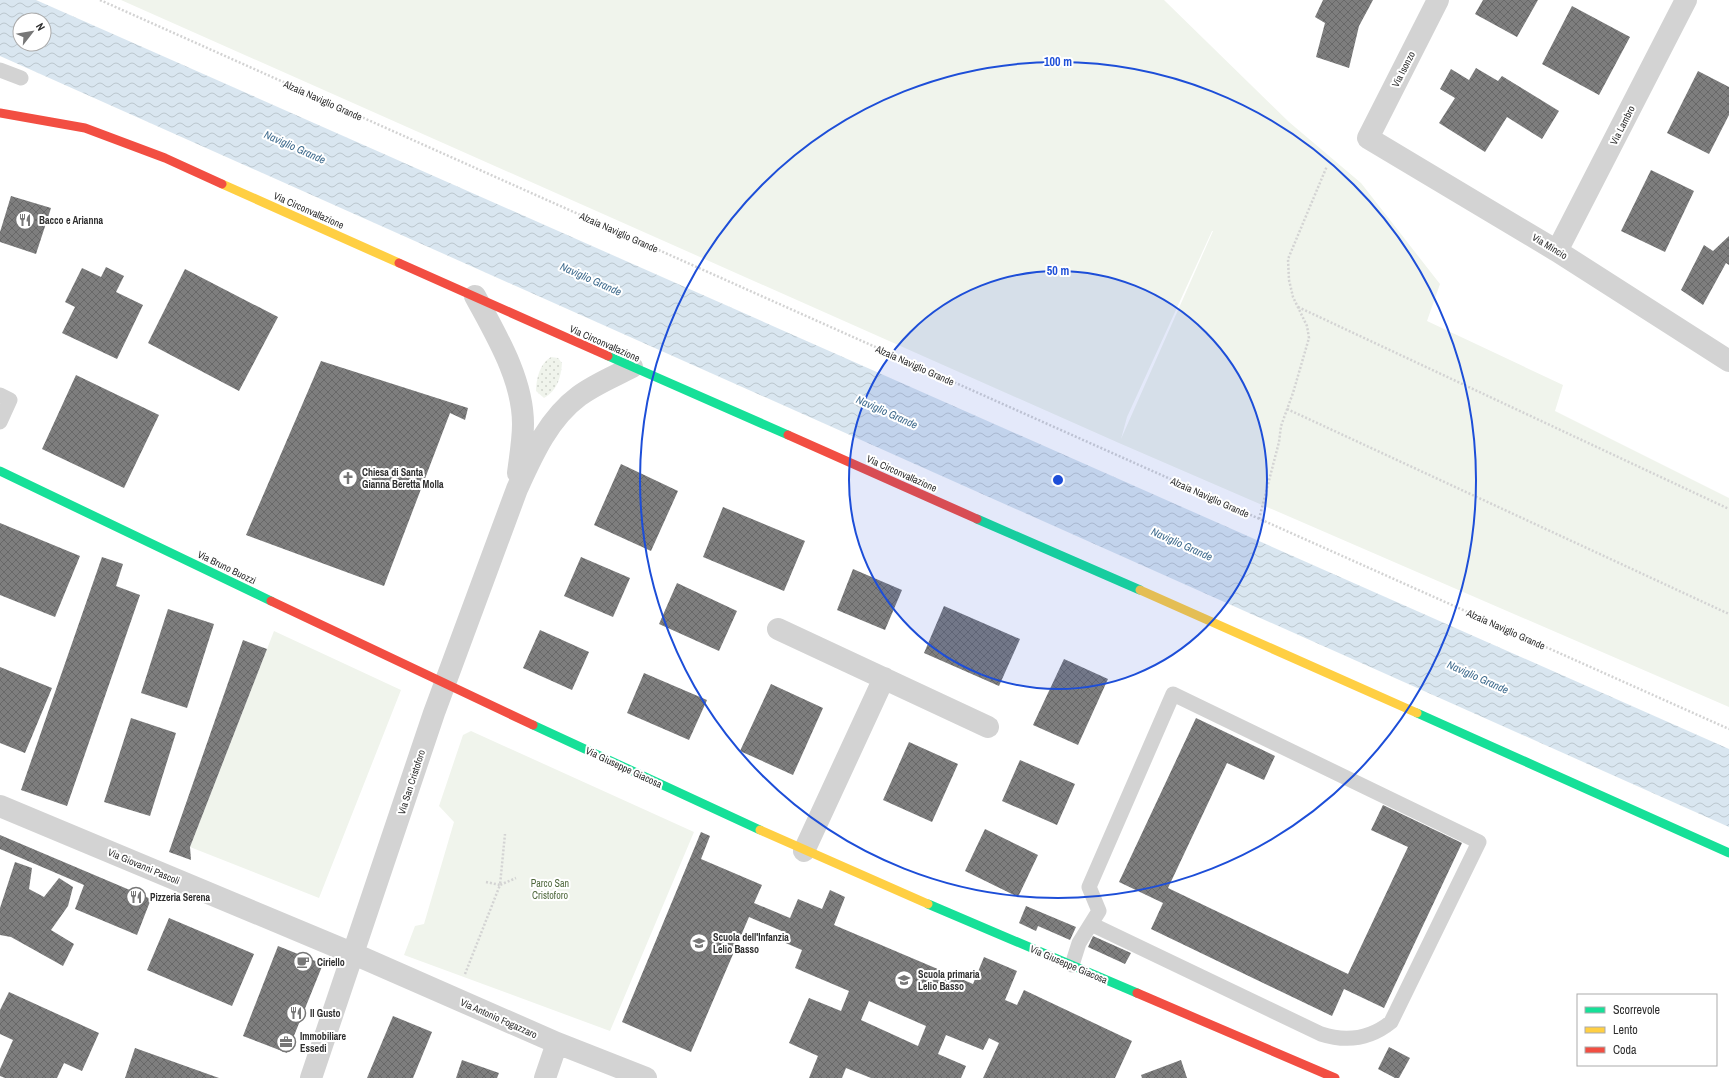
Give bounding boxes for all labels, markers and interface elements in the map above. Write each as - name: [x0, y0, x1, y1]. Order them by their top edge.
- north arrow: [12, 12, 52, 52]
- text: N: [33, 20, 48, 33]
- street label: Via Isonzo: [1389, 49, 1418, 89]
- text: 100 m: [1044, 54, 1072, 70]
- street label: Alzaia Naviglio Grande: [281, 77, 365, 124]
- street label: Via Lambro: [1607, 103, 1638, 147]
- water label: Naviglio Grande: [262, 127, 328, 167]
- street label: Via Circonvallazione: [272, 189, 346, 232]
- restaurant icon: Bacco e Arianna: [14, 209, 36, 231]
- street label: Alzaia Naviglio Grande: [577, 209, 661, 256]
- place label: Bacco e Arianna: [39, 214, 103, 227]
- street label: Via Mincio: [1530, 231, 1570, 262]
- water label: Naviglio Grande: [558, 259, 624, 299]
- text: 50 m: [1047, 263, 1069, 279]
- street label: Via Circonvallazione: [568, 322, 642, 365]
- street label: Alzaia Naviglio Grande: [873, 342, 957, 389]
- water label: Naviglio Grande: [854, 392, 920, 432]
- street label: Via Circonvallazione: [865, 452, 939, 495]
- place label: Chiesa di Santa Gianna Beretta Molla: [362, 466, 444, 491]
- church icon: Chiesa di Santa Gianna Beretta Molla: [337, 467, 359, 489]
- centre of rings: [1051, 473, 1065, 487]
- street label: Alzaia Naviglio Grande: [1168, 474, 1252, 521]
- water label: Naviglio Grande: [1149, 524, 1215, 564]
- street label: Via Bruno Buozzi: [195, 548, 258, 587]
- street label: Alzaia Naviglio Grande: [1464, 606, 1548, 653]
- water label: Naviglio Grande: [1445, 657, 1511, 697]
- street label: Via Giuseppe Giacosa: [584, 744, 664, 791]
- street label: Via San Cristoforo: [395, 748, 428, 816]
- street label: Via Giovanni Pascoli: [106, 845, 182, 887]
- park label: Parco San Cristoforo: [531, 877, 569, 902]
- restaurant icon: Pizzeria Serena: [125, 886, 147, 908]
- place label: Pizzeria Serena: [150, 891, 211, 904]
- place label: Scuola dell'Infanzia Lelio Basso: [713, 931, 789, 956]
- school or university icon: Scuola dell'Infanzia Lelio Basso: [688, 932, 710, 954]
- street label: Via Giuseppe Giacosa: [1028, 942, 1110, 987]
- cafe icon: Ciriello: [292, 951, 314, 973]
- place label: Ciriello: [317, 956, 345, 969]
- place label: Scuola primaria Lelio Basso: [918, 968, 980, 993]
- school or university icon: Scuola primaria Lelio Basso: [893, 969, 915, 991]
- legend: [1577, 994, 1717, 1066]
- street label: Via Antonio Fogazzaro: [458, 996, 540, 1041]
- restaurant icon: Il Gusto: [285, 1002, 307, 1024]
- text: Scorrevole: [1613, 1002, 1660, 1018]
- place label: Il Gusto: [310, 1007, 341, 1020]
- text: Lento: [1613, 1022, 1638, 1038]
- place label: Immobiliare Essedi: [300, 1030, 346, 1055]
- office icon: Immobiliare Essedi: [275, 1031, 297, 1053]
- text: Coda: [1613, 1042, 1637, 1058]

